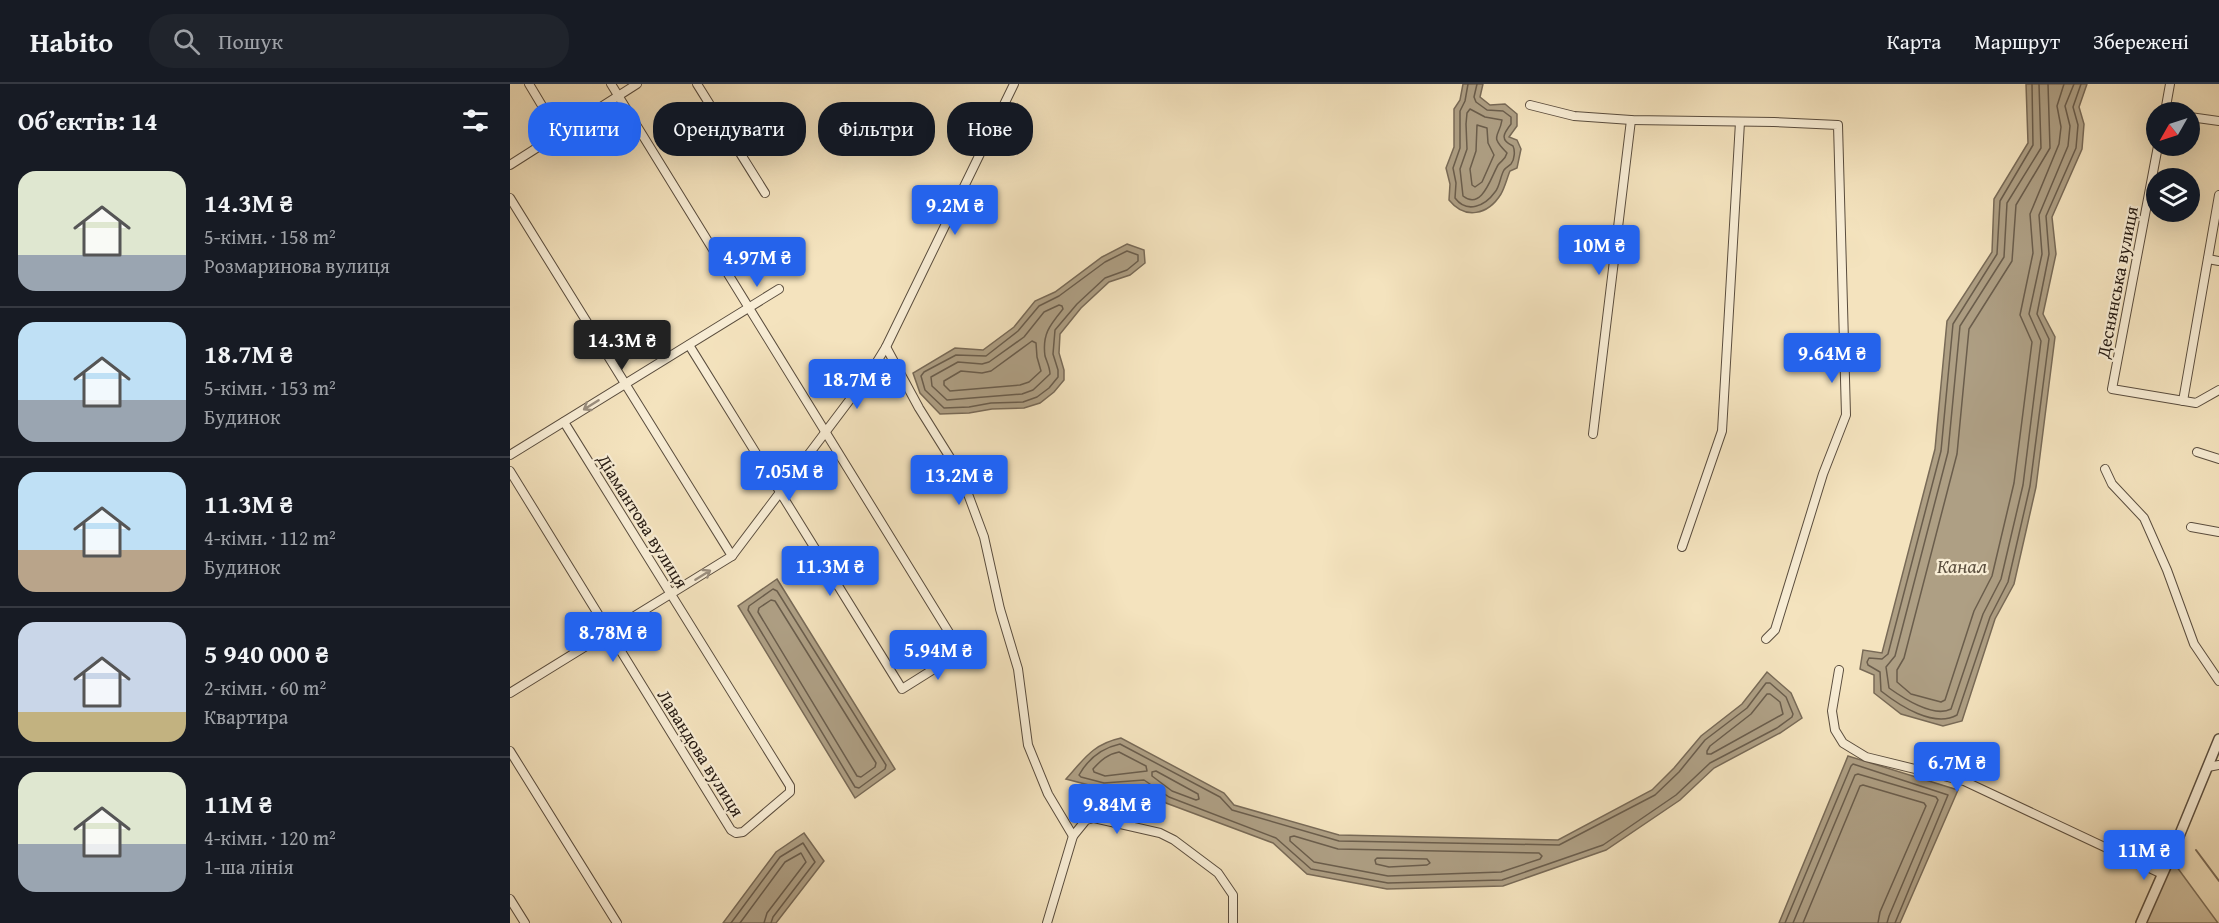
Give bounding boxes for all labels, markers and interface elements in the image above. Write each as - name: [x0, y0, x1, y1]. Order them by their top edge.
- search box: [149, 14, 569, 68]
- text: Habito: [30, 21, 113, 62]
- icon: search: [170, 25, 203, 58]
- text: Пошук: [218, 25, 283, 57]
- text: Карта: [1887, 26, 1941, 57]
- text: Маршрут: [1974, 26, 2060, 57]
- text: Збережені: [2093, 26, 2189, 57]
- text: Об’єктів: 14: [18, 101, 158, 140]
- chip: Купити: [528, 102, 641, 156]
- chip: Орендувати: [653, 102, 806, 156]
- chip: Фільтри: [818, 102, 935, 156]
- chip: Нове: [947, 102, 1033, 156]
- north arrow: [2146, 102, 2200, 156]
- map controls: [2146, 102, 2200, 222]
- icon: filters: [459, 104, 492, 137]
- button: layers: [2146, 168, 2200, 222]
- text: 14.3M ₴: [204, 183, 293, 222]
- pin: 9.2M ₴: [906, 185, 1004, 236]
- text: 9.2M ₴: [926, 190, 984, 219]
- icon: home: [66, 195, 138, 267]
- street label: Деснянська вулиця: [2089, 204, 2145, 361]
- text: 5-кімн. · 158 m²: [204, 222, 336, 251]
- pin: 10M ₴: [1557, 225, 1641, 276]
- text: 10M ₴: [1573, 230, 1625, 259]
- pin: 4.97M ₴: [702, 237, 812, 288]
- text: 4.97M ₴: [723, 242, 791, 271]
- text: Розмаринова вулиця: [204, 251, 390, 280]
- pin: 14.3M ₴: [567, 320, 677, 371]
- text: 14.3M ₴: [588, 325, 656, 354]
- pin: 9.64M ₴: [1777, 333, 1887, 384]
- text: 18.7M ₴: [204, 334, 293, 373]
- text: 9.64M ₴: [1798, 338, 1866, 367]
- icon: home: [66, 346, 138, 418]
- pin: 18.7M ₴: [802, 359, 912, 410]
- text: 18.7M ₴: [823, 364, 891, 393]
- text: 5-кімн. · 153 m²: [204, 373, 336, 402]
- one-way arrow: [583, 399, 600, 411]
- text: Будинок: [204, 402, 281, 431]
- street label: Діамантова вулиця: [590, 448, 695, 593]
- pin: 7.05M ₴: [734, 451, 844, 502]
- pin: 13.2M ₴: [904, 455, 1014, 506]
- text: 7.05M ₴: [755, 456, 823, 485]
- text: 13.2M ₴: [925, 460, 993, 489]
- text: 11.3M ₴: [204, 484, 293, 523]
- icon: home: [66, 496, 138, 568]
- text: 4-кімн. · 112 m²: [204, 523, 336, 552]
- pin: 11.3M ₴: [775, 546, 885, 597]
- text: 11.3M ₴: [796, 551, 864, 580]
- water label: Канал: [1937, 551, 1988, 580]
- text: Будинок: [204, 552, 281, 581]
- one-way arrow: [694, 568, 711, 580]
- pin: 8.78M ₴: [558, 612, 668, 663]
- text: 8.78M ₴: [579, 617, 647, 646]
- pin: 5.94M ₴: [883, 630, 993, 681]
- text: 5 940 000 ₴: [204, 634, 329, 673]
- text: 5.94M ₴: [904, 635, 972, 664]
- icon: home: [66, 646, 138, 718]
- text: 2-кімн. · 60 m²: [204, 673, 326, 702]
- street label: Лавандова вулиця: [651, 684, 751, 822]
- text: Квартира: [204, 702, 288, 731]
- pin: 6.7M ₴: [1908, 742, 2006, 793]
- text: 6.7M ₴: [1928, 747, 1986, 776]
- text: 11M ₴: [204, 784, 273, 823]
- pin: 9.84M ₴: [1062, 784, 1172, 835]
- text: 9.84M ₴: [1083, 789, 1151, 818]
- icon: home: [66, 796, 138, 868]
- text: 4-кімн. · 120 m²: [204, 823, 336, 852]
- pin: 11M ₴: [2102, 830, 2186, 881]
- text: 11M ₴: [2118, 835, 2170, 864]
- text: 1-ша лінія: [204, 852, 294, 881]

